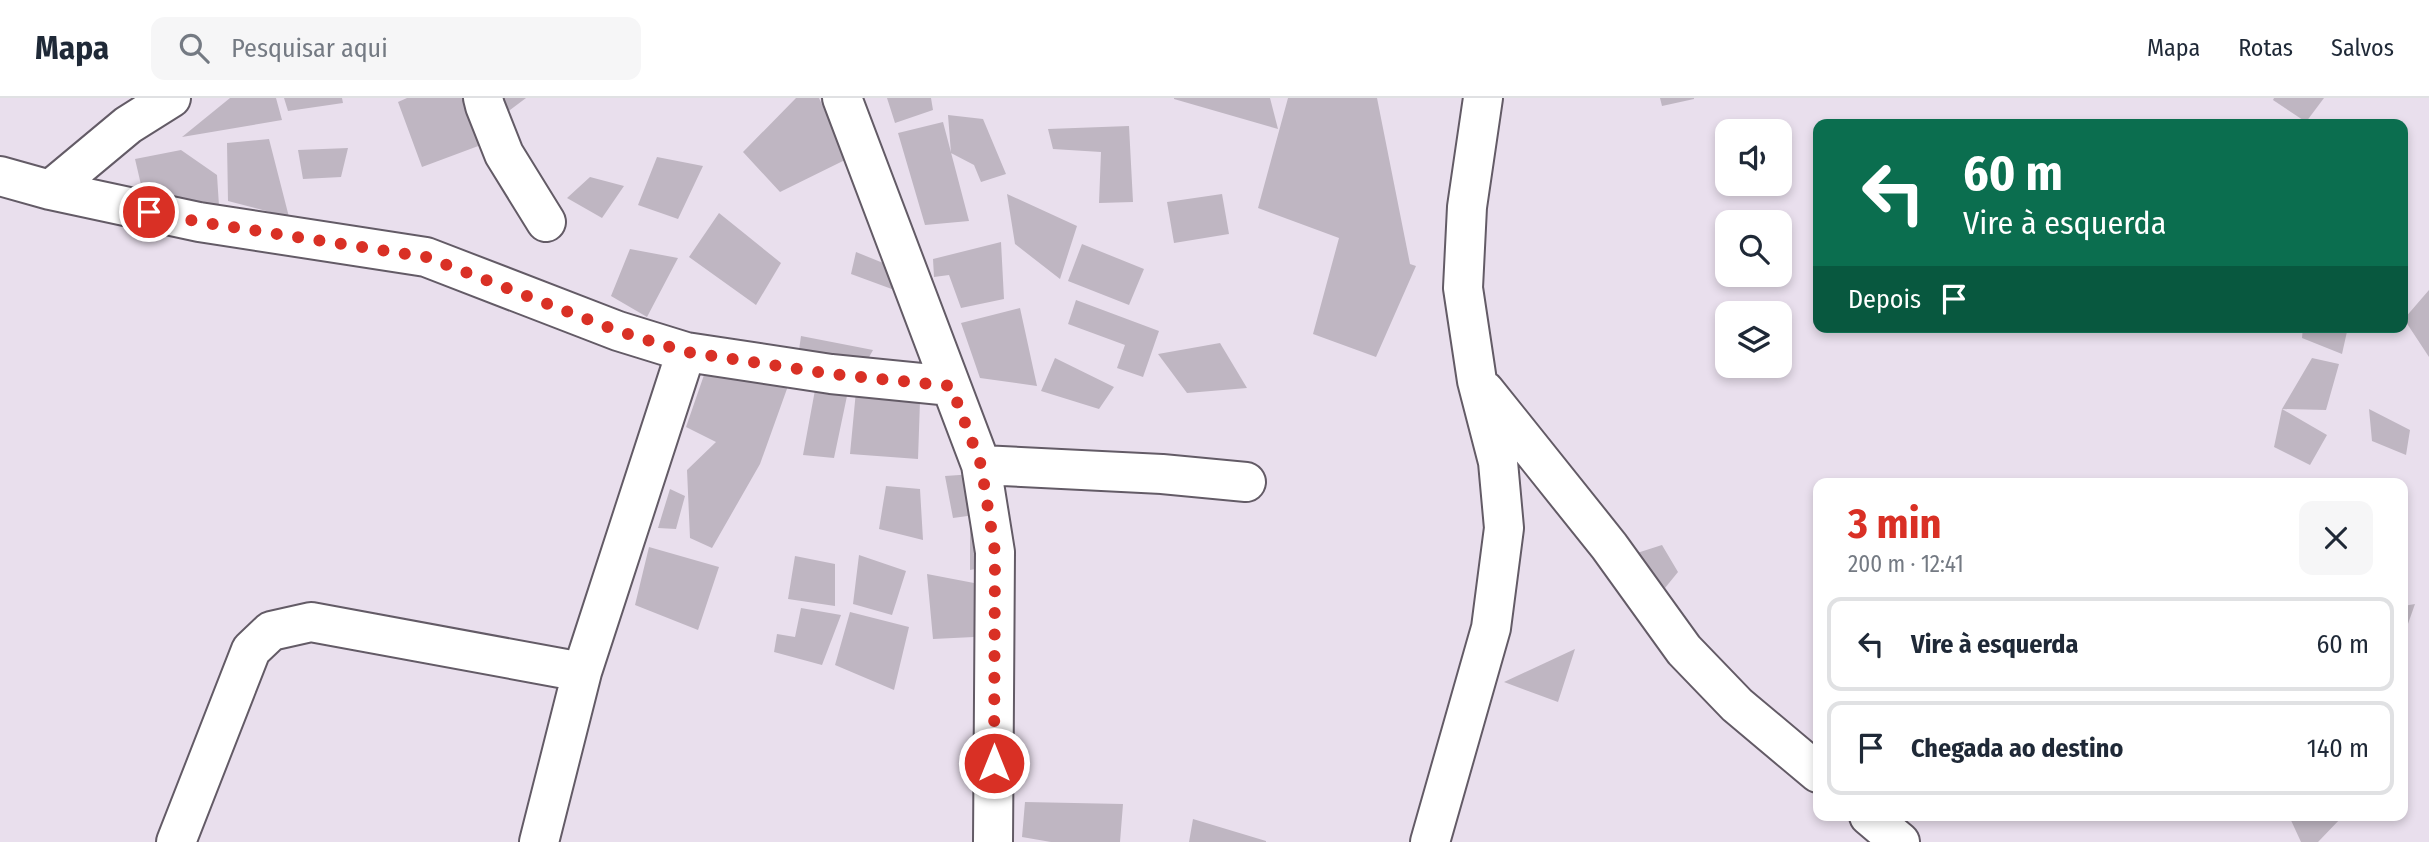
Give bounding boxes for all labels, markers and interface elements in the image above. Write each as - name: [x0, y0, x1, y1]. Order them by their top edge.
- search box: [151, 17, 641, 80]
- text: Mapa: [35, 28, 109, 68]
- icon: search: [175, 29, 213, 67]
- text: Pesquisar aqui: [231, 33, 388, 64]
- text: Mapa: [2147, 34, 2200, 62]
- text: Rotas: [2238, 34, 2293, 62]
- text: Salvos: [2331, 34, 2394, 62]
- map controls: [1715, 119, 1792, 378]
- button: sound: [1715, 119, 1792, 196]
- text: 60 m: [1963, 144, 2063, 203]
- icon: left: [1848, 147, 1939, 238]
- pin: [119, 182, 179, 242]
- icon: arrive: [130, 193, 168, 231]
- text: Vire à esquerda: [1963, 204, 2166, 242]
- button: search: [1715, 210, 1792, 287]
- icon: arrive: [1935, 280, 1973, 318]
- text: Depois: [1848, 284, 1921, 315]
- button: layers: [1715, 301, 1792, 378]
- text: 3 min: [1848, 499, 1942, 549]
- button: close: [2299, 501, 2373, 575]
- text: 200 m · 12:41: [1848, 550, 1964, 578]
- icon: left: [1852, 625, 1890, 663]
- text: Vire à esquerda: [1911, 629, 2078, 660]
- text: 60 m: [2316, 629, 2369, 660]
- position arrow: [957, 726, 1031, 800]
- icon: arrive: [1852, 729, 1890, 767]
- text: Chegada ao destino: [1911, 733, 2123, 764]
- text: 140 m: [2307, 733, 2369, 764]

